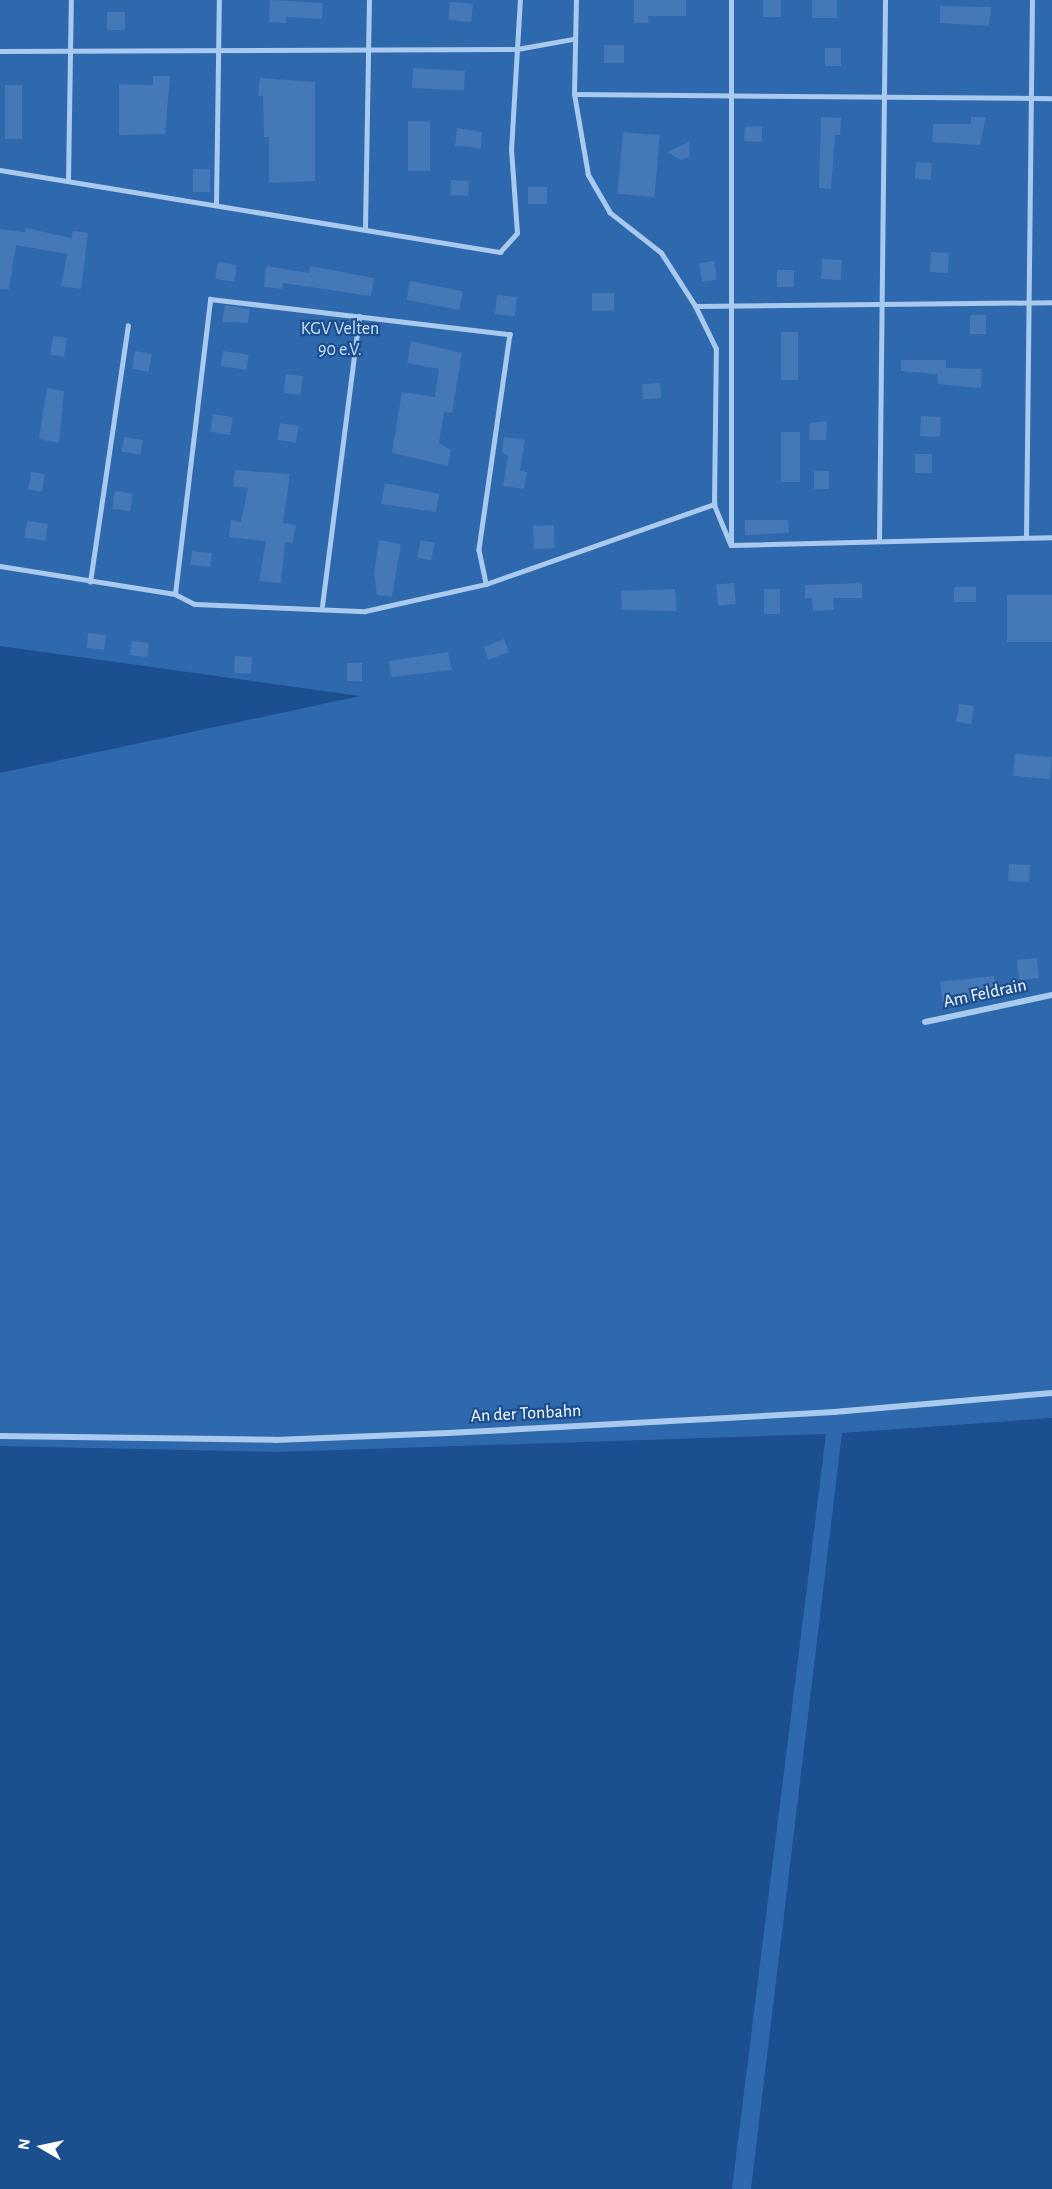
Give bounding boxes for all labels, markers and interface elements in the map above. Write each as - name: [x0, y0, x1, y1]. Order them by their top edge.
- park label: KGV Velten 90 e.V.: [301, 319, 379, 362]
- street label: Am Feldrain: [941, 975, 1029, 1013]
- street label: An der Tonbahn: [470, 1400, 582, 1428]
- north arrow: [12, 2117, 72, 2177]
- text: N: [15, 2137, 33, 2151]

